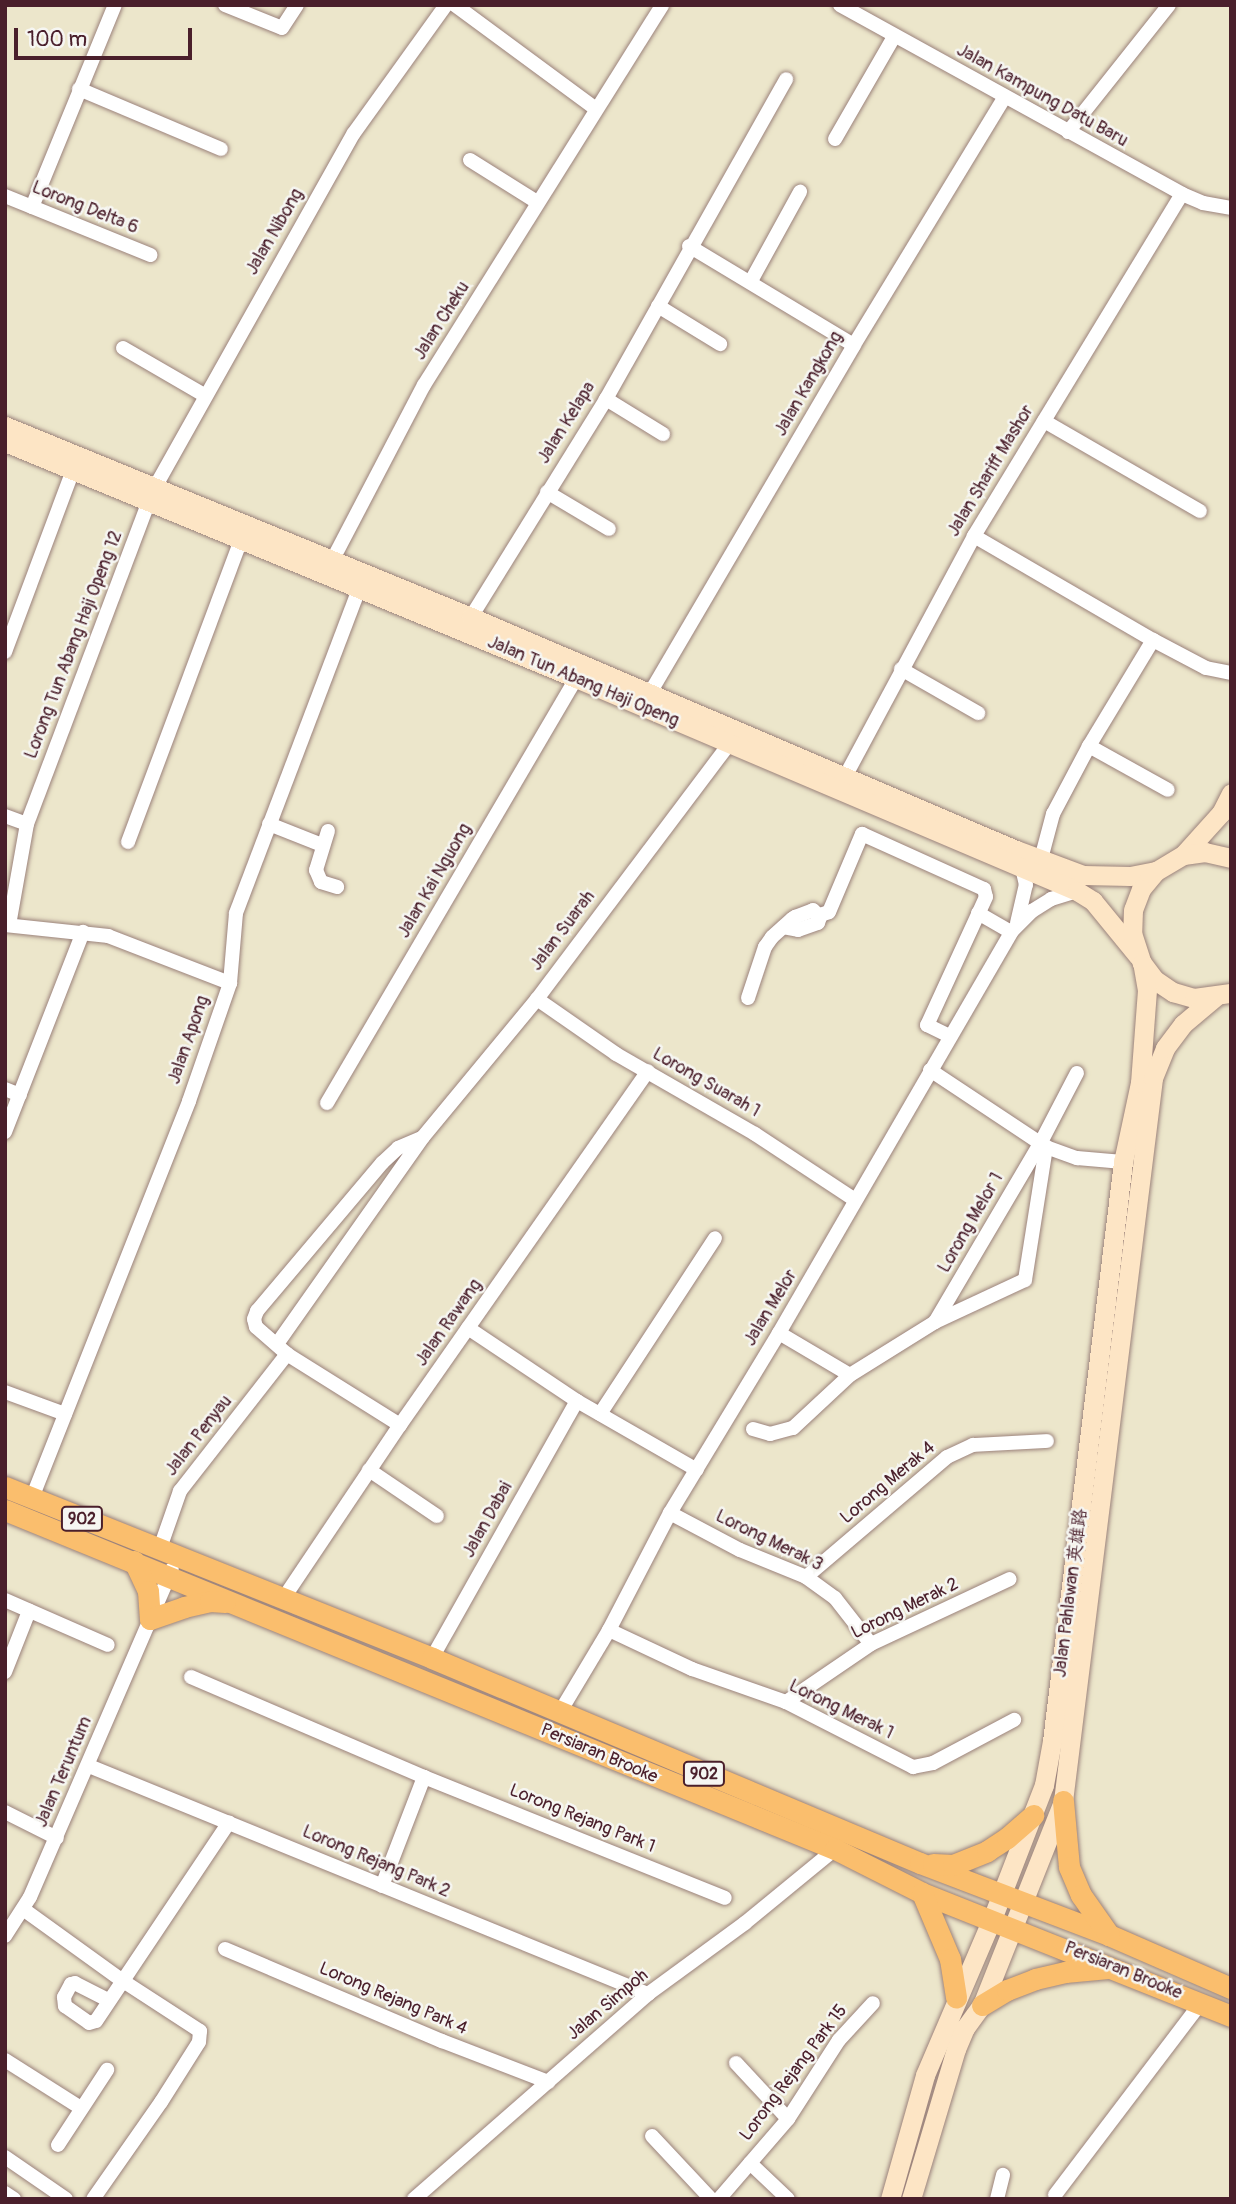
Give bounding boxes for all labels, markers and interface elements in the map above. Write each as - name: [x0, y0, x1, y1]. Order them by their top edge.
- scale bar: [18, 14, 196, 58]
- text: 100 m: [27, 26, 87, 53]
- street label: Jalan Kampung Datu Baru: [953, 40, 1131, 152]
- street label: Lorong Delta 6: [29, 177, 141, 239]
- street label: Jalan Nibong: [242, 185, 308, 279]
- street label: Jalan Cheku: [409, 278, 475, 364]
- street label: Jalan Kangkong: [770, 328, 848, 440]
- street label: Jalan Kelapa: [533, 378, 601, 468]
- street label: Jalan Shariff Mashor: [943, 401, 1039, 541]
- street label: Lorong Tun Abang Haji Openg 12: [20, 528, 128, 762]
- street label: Jalan Tun Abang Haji Openg: [484, 632, 682, 732]
- street label: Jalan Kai Nguong: [394, 820, 476, 942]
- street label: Jalan Suarah: [526, 887, 600, 975]
- street label: Jalan Apong: [164, 993, 214, 1087]
- street label: Lorong Suarah 1: [648, 1043, 764, 1123]
- street label: Lorong Melor 1: [934, 1169, 1008, 1277]
- street label: Jalan Melor: [740, 1266, 802, 1350]
- street label: Jalan Rawang: [411, 1275, 487, 1371]
- street label: Jalan Penyau: [161, 1391, 237, 1481]
- street label: Lorong Merak 4: [836, 1437, 940, 1529]
- street label: Jalan Dabai: [458, 1478, 518, 1562]
- road number: 902: [59, 1506, 105, 1532]
- street label: Lorong Merak 3: [712, 1506, 826, 1576]
- street label: Jalan Pahlawan 英雄路: [1050, 1507, 1092, 1679]
- street label: Lorong Merak 2: [848, 1574, 962, 1644]
- street label: Lorong Merak 1: [785, 1675, 897, 1745]
- street label: Jalan Teruntum: [31, 1713, 97, 1831]
- street label: Persiaran Brooke: [537, 1720, 661, 1788]
- road number: 902: [681, 1762, 727, 1786]
- street label: Lorong Rejang Park 1: [506, 1780, 658, 1858]
- street label: Lorong Rejang Park 2: [299, 1821, 453, 1903]
- street label: Persiaran Brooke: [1061, 1938, 1185, 2004]
- street label: Lorong Rejang Park 4: [316, 1958, 470, 2040]
- street label: Jalan Simpoh: [563, 1965, 653, 2045]
- street label: Lorong Rejang Park 15: [736, 2001, 852, 2145]

